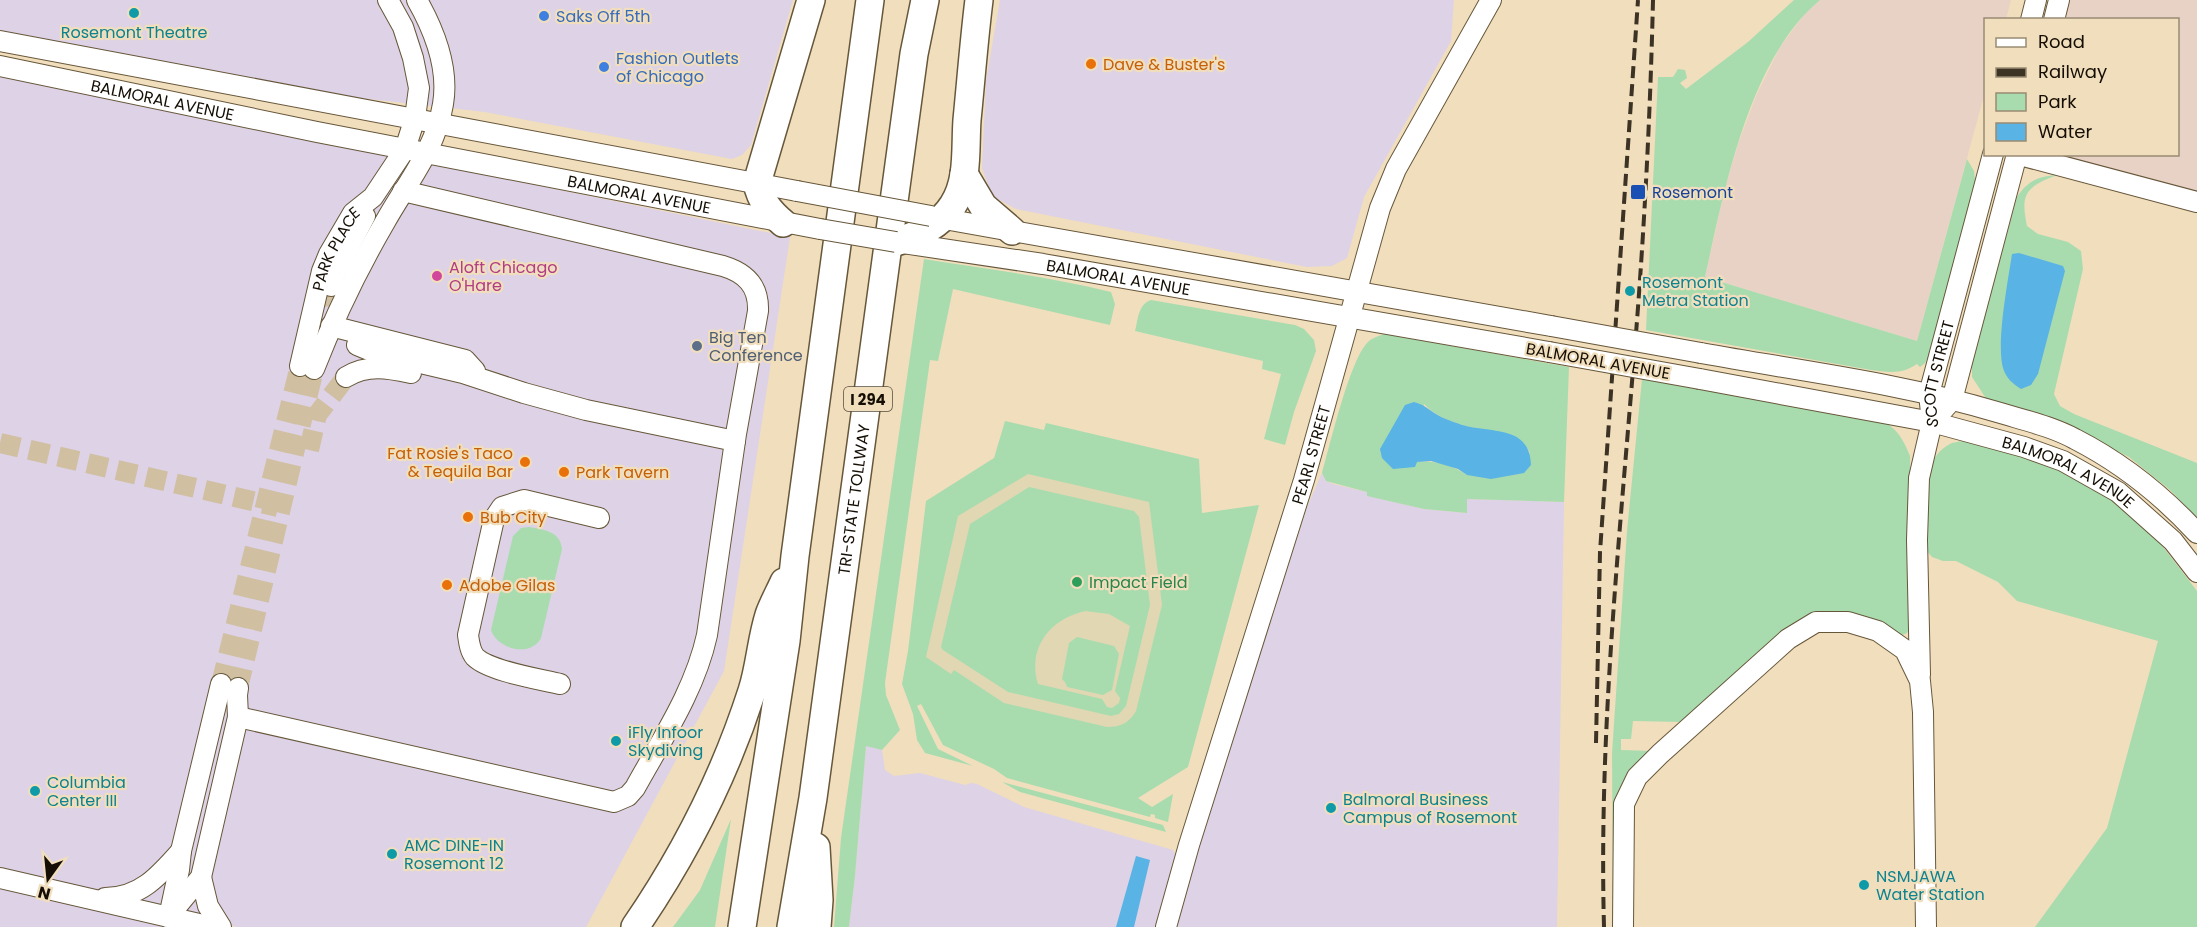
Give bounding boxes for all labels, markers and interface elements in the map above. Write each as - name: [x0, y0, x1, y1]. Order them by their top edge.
- place label: Saks Off 5th: [556, 5, 651, 28]
- marker: Rosemont Theatre: [127, 6, 141, 20]
- marker: Saks Off 5th: [537, 9, 551, 23]
- legend: [1984, 18, 2179, 156]
- place label: Rosemont Theatre: [61, 21, 207, 44]
- text: Road: [2038, 29, 2085, 54]
- place label: Fashion Outlets of Chicago: [616, 47, 739, 88]
- place label: Dave & Buster's: [1103, 53, 1225, 76]
- marker: Dave & Buster's: [1084, 57, 1098, 71]
- text: Railway: [2038, 59, 2107, 84]
- marker: Fashion Outlets of Chicago: [597, 60, 611, 74]
- street label: BALMORAL AVENUE: [89, 74, 236, 126]
- text: Park: [2038, 89, 2077, 114]
- text: Water: [2038, 119, 2092, 144]
- street label: BALMORAL AVENUE: [566, 169, 713, 219]
- place label: Rosemont: [1652, 181, 1733, 204]
- marker: Rosemont: [1629, 183, 1647, 201]
- street label: PARK PLACE: [306, 201, 364, 293]
- street label: BALMORAL AVENUE: [1044, 253, 1192, 301]
- place label: Aloft Chicago O'Hare: [449, 256, 557, 297]
- marker: Aloft Chicago O'Hare: [430, 269, 444, 283]
- place label: Rosemont Metra Station: [1642, 271, 1749, 312]
- marker: Rosemont Metra Station: [1623, 284, 1637, 298]
- street label: SCOTT STREET: [1917, 318, 1960, 429]
- place label: Big Ten Conference: [709, 326, 803, 367]
- street label: BALMORAL AVENUE: [1524, 337, 1672, 385]
- marker: Big Ten Conference: [690, 339, 704, 353]
- road number: I 294: [844, 387, 892, 411]
- street label: PEARL STREET: [1286, 402, 1336, 507]
- street label: TRI-STATE TOLLWAY: [832, 422, 875, 576]
- street label: BALMORAL AVENUE: [2000, 430, 2140, 513]
- place label: Fat Rosie's Taco & Tequila Bar: [387, 442, 513, 483]
- marker: Fat Rosie's Taco & Tequila Bar: [518, 455, 532, 469]
- place label: Park Tavern: [576, 461, 669, 484]
- marker: Park Tavern: [557, 465, 571, 479]
- place label: Bub City: [480, 506, 546, 529]
- marker: Bub City: [461, 510, 475, 524]
- place label: Impact Field: [1089, 571, 1188, 594]
- place label: Adobe Gilas: [459, 574, 555, 597]
- marker: Impact Field: [1070, 575, 1084, 589]
- marker: Adobe Gilas: [440, 578, 454, 592]
- place label: iFly Infoor Skydiving: [628, 721, 703, 762]
- marker: iFly Infoor Skydiving: [609, 734, 623, 748]
- place label: Columbia Center III: [47, 771, 126, 812]
- marker: Columbia Center III: [28, 784, 42, 798]
- place label: Balmoral Business Campus of Rosemont: [1343, 788, 1517, 829]
- marker: Balmoral Business Campus of Rosemont: [1324, 801, 1338, 815]
- place label: AMC DINE-IN Rosemont 12: [404, 834, 504, 875]
- marker: AMC DINE-IN Rosemont 12: [385, 847, 399, 861]
- north arrow: [18, 849, 78, 909]
- place label: NSMJAWA Water Station: [1876, 865, 1985, 906]
- marker: NSMJAWA Water Station: [1857, 878, 1871, 892]
- text: N: [35, 880, 53, 906]

